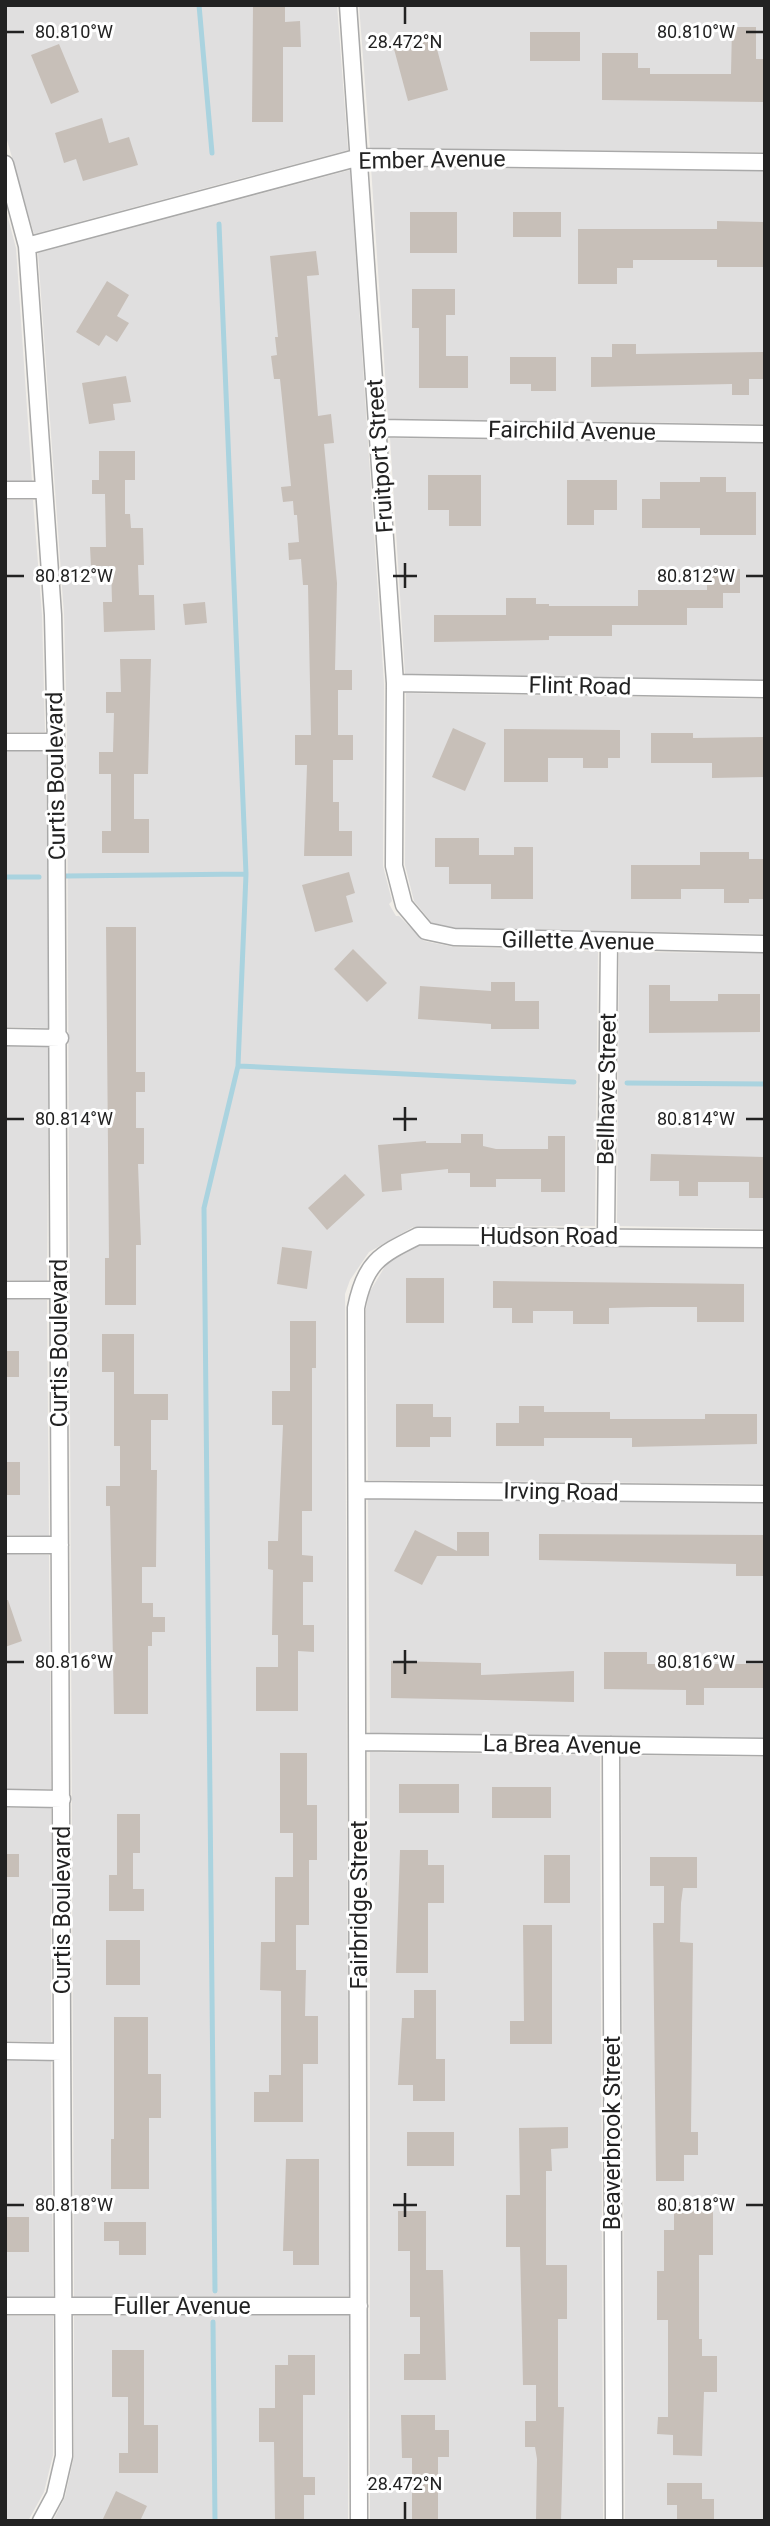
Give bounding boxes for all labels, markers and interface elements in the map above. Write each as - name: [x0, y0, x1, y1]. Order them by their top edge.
- text: 80.810°W: [35, 21, 113, 42]
- text: 80.810°W: [657, 21, 735, 42]
- text: 28.472°N: [368, 31, 442, 52]
- street label: Ember Avenue: [358, 145, 506, 175]
- street label: Fruitport Street: [361, 378, 399, 534]
- street label: Fairchild Avenue: [488, 416, 656, 446]
- text: 80.812°W: [35, 565, 113, 586]
- text: 80.812°W: [657, 565, 735, 586]
- street label: Flint Road: [528, 672, 632, 700]
- street label: Curtis Boulevard: [41, 692, 71, 860]
- street label: Gillette Avenue: [501, 926, 655, 956]
- street label: Bellhave Street: [592, 1013, 622, 1165]
- text: 80.814°W: [35, 1108, 113, 1129]
- text: 80.814°W: [657, 1108, 735, 1129]
- street label: Hudson Road: [480, 1223, 618, 1250]
- street label: Curtis Boulevard: [46, 1259, 73, 1427]
- street label: Irving Road: [503, 1477, 619, 1507]
- text: 80.816°W: [35, 1651, 113, 1672]
- text: 80.816°W: [657, 1651, 735, 1672]
- street label: La Brea Avenue: [483, 1730, 641, 1760]
- street label: Fairbridge Street: [346, 1821, 373, 1990]
- street label: Curtis Boulevard: [49, 1826, 76, 1994]
- street label: Beaverbrook Street: [599, 2036, 626, 2230]
- text: 80.818°W: [35, 2194, 113, 2215]
- text: 80.818°W: [657, 2194, 735, 2215]
- street label: Fuller Avenue: [113, 2293, 251, 2320]
- text: 28.472°N: [368, 2473, 442, 2494]

